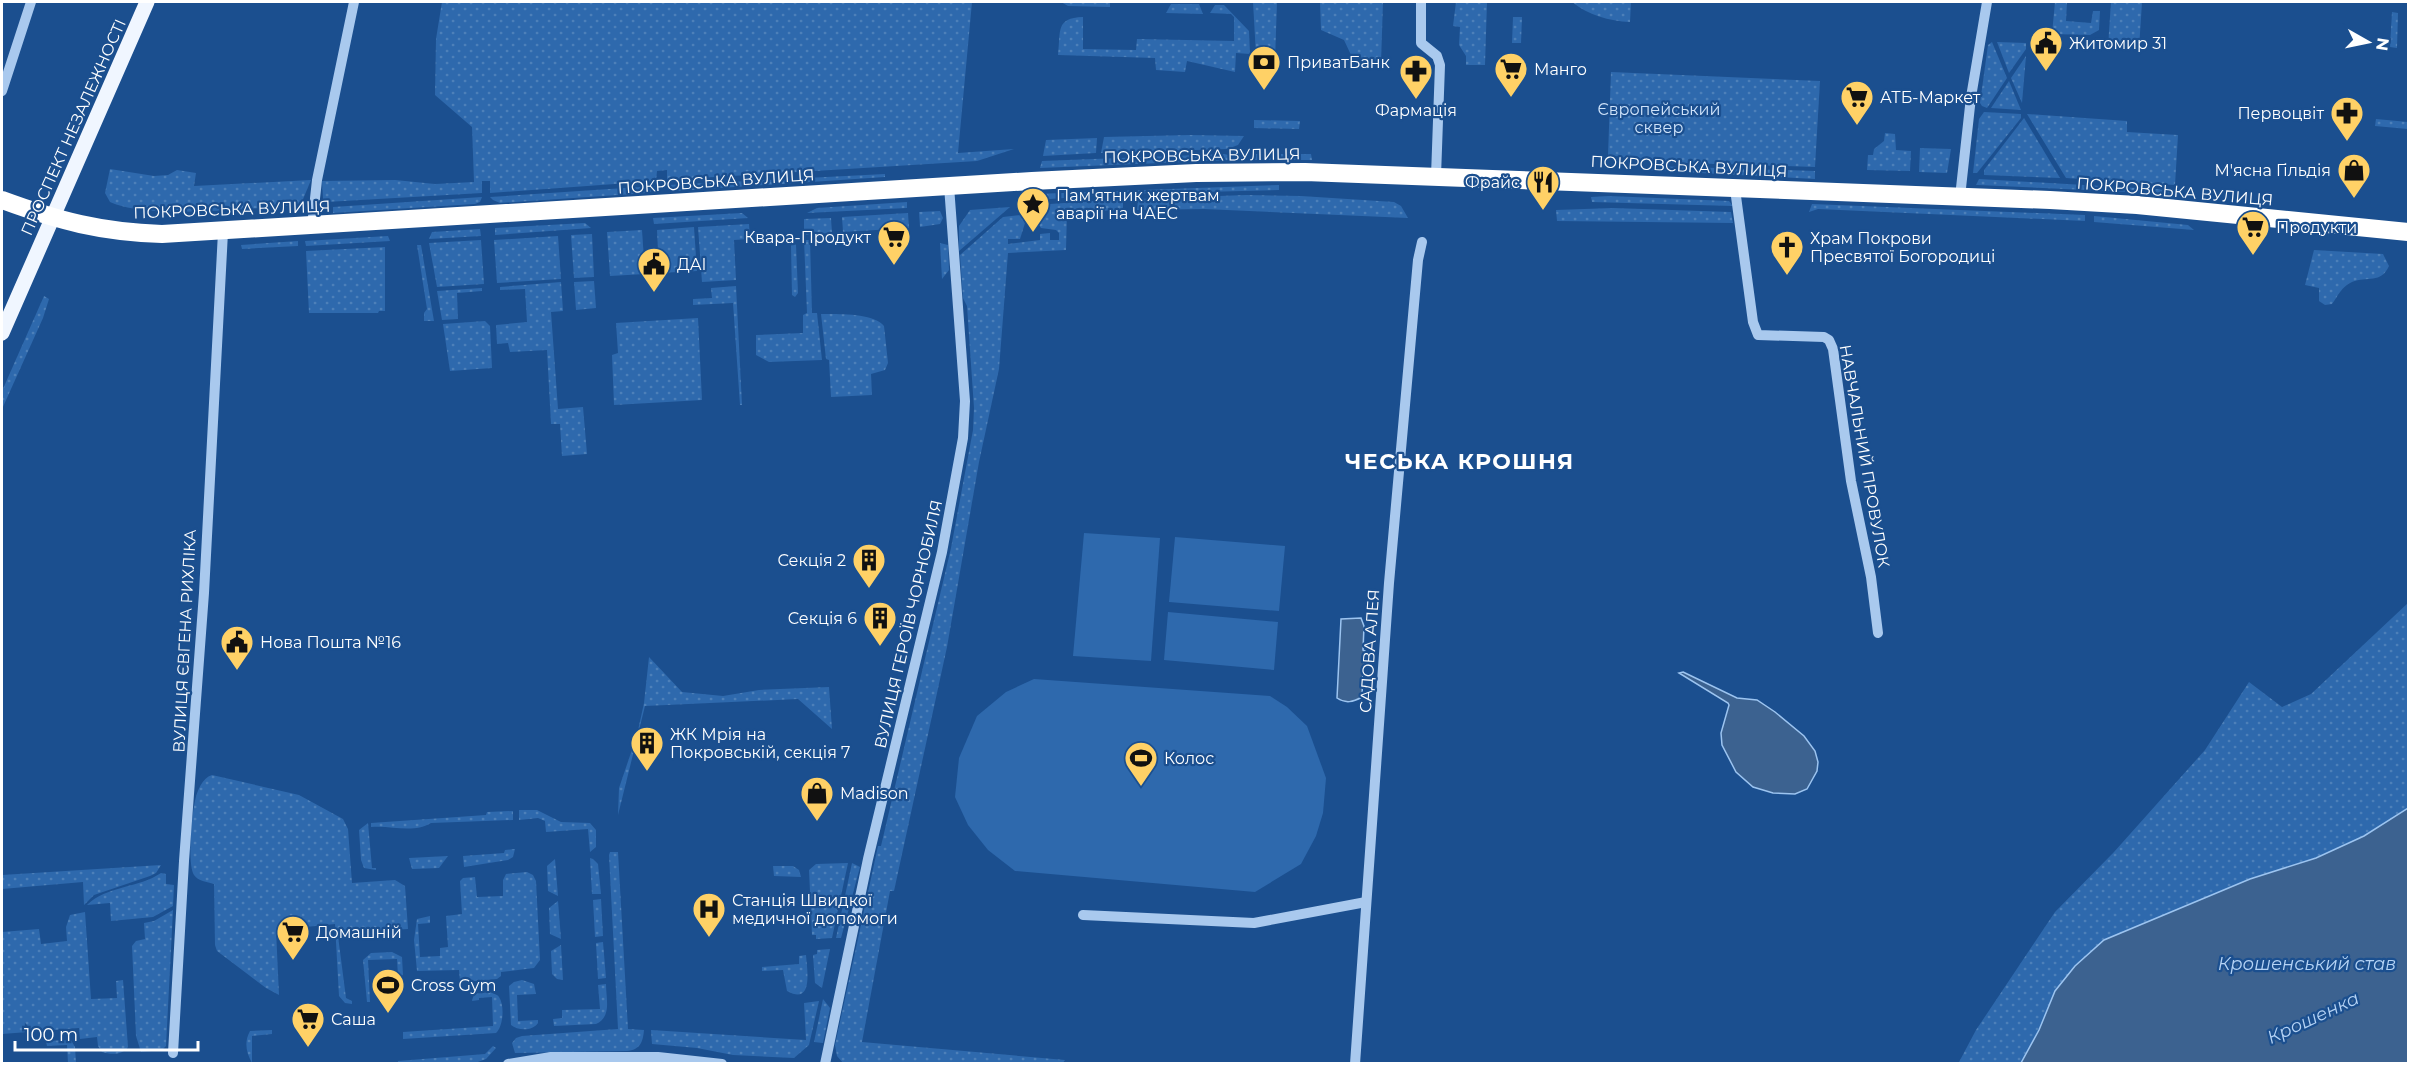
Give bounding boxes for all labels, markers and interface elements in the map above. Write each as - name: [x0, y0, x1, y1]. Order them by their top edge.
- north arrow: [2338, 12, 2398, 72]
- street label: ПРОСПЕКТ НЕЗАЛЕЖНОСТІ: [17, 16, 130, 238]
- public building icon: Житомир 31: [2028, 25, 2064, 72]
- place label: Житомир 31: [2069, 34, 2167, 53]
- text: N: [2372, 36, 2393, 52]
- bank icon: ПриватБанк: [1246, 44, 1282, 91]
- supermarket icon: Манго: [1493, 51, 1529, 98]
- place label: ПриватБанк: [1287, 53, 1391, 72]
- pharmacy icon: Фармація: [1398, 53, 1434, 100]
- place label: Манго: [1534, 60, 1587, 79]
- supermarket icon: АТБ-Маркет: [1839, 79, 1875, 126]
- place label: АТБ-Маркет: [1880, 88, 1981, 107]
- pharmacy icon: Первоцвіт: [2329, 95, 2365, 142]
- park label: Європейський сквер: [1597, 100, 1721, 137]
- place label: Фармація: [1375, 101, 1457, 120]
- place label: Первоцвіт: [2237, 104, 2324, 123]
- street label: ПОКРОВСЬКА ВУЛИЦЯ: [1103, 144, 1301, 167]
- street label: ПОКРОВСЬКА ВУЛИЦЯ: [1590, 152, 1788, 181]
- shop icon: M'ясна Гільдія: [2336, 152, 2372, 199]
- place label: M'ясна Гільдія: [2215, 161, 2331, 180]
- restaurant icon: Фрайс: [1525, 164, 1561, 211]
- street label: ПОКРОВСЬКА ВУЛИЦЯ: [617, 165, 815, 198]
- place label: Фрайс: [1465, 173, 1520, 192]
- street label: ПОКРОВСЬКА ВУЛИЦЯ: [2076, 173, 2274, 210]
- place icon: Пам'ятник жертвам аварії на ЧАЕС: [1015, 186, 1051, 233]
- place label: Пам'ятник жертвам аварії на ЧАЕС: [1056, 186, 1220, 223]
- street label: ПОКРОВСЬКА ВУЛИЦЯ: [133, 197, 331, 222]
- supermarket icon: Продукти: [2235, 209, 2271, 256]
- place label: Продукти: [2276, 218, 2357, 237]
- supermarket icon: Квара-Продукт: [876, 219, 912, 266]
- place label: Квара-Продукт: [744, 228, 871, 247]
- church icon: Храм Покрови Пресвятої Богородиці: [1769, 229, 1805, 276]
- place label: Храм Покрови Пресвятої Богородиці: [1810, 229, 1995, 266]
- public building icon: ДАІ: [636, 246, 672, 293]
- place label: ДАІ: [677, 255, 707, 274]
- street label: НАВЧАЛЬНИЙ ПРОВУЛОК: [1836, 343, 1893, 569]
- district label: ЧЕСЬКА КРОШНЯ: [1345, 448, 1575, 475]
- street label: ВУЛИЦЯ ГЕРОЇВ ЧОРНОБИЛЯ: [870, 498, 946, 750]
- street label: ВУЛИЦЯ ЄВГЕНА РИХЛІКА: [169, 529, 200, 753]
- building icon: Секція 2: [851, 542, 887, 589]
- place label: Секція 2: [777, 551, 846, 570]
- street label: САДОВА АЛЕЯ: [1356, 589, 1383, 714]
- building icon: Секція 6: [862, 600, 898, 647]
- place label: Секція 6: [788, 609, 857, 628]
- public building icon: Нова Пошта №16: [219, 624, 255, 671]
- place label: Нова Пошта №16: [260, 633, 401, 652]
- building icon: ЖК Мрія на Покровській, секція 7: [629, 725, 665, 772]
- place label: ЖК Мрія на Покровській, секція 7: [670, 725, 851, 762]
- sports icon: Колос: [1123, 740, 1159, 787]
- place label: Колос: [1164, 749, 1214, 768]
- shop icon: Madison: [799, 775, 835, 822]
- place label: Madison: [840, 784, 909, 803]
- hospital icon: Станція Швидкої медичної допомоги: [691, 891, 727, 938]
- place label: Станція Швидкої медичної допомоги: [732, 891, 898, 928]
- supermarket icon: Домашній: [275, 914, 311, 961]
- place label: Домашній: [316, 923, 402, 942]
- water label: Крошенський став: [2218, 953, 2396, 975]
- sports icon: Cross Gym: [370, 967, 406, 1014]
- place label: Cross Gym: [411, 976, 496, 995]
- water label: Крошенка: [2263, 987, 2363, 1049]
- supermarket icon: Саша: [290, 1001, 326, 1048]
- place label: Саша: [331, 1010, 376, 1029]
- scale bar: [15, 1014, 198, 1052]
- text: 100 m: [24, 1024, 78, 1046]

